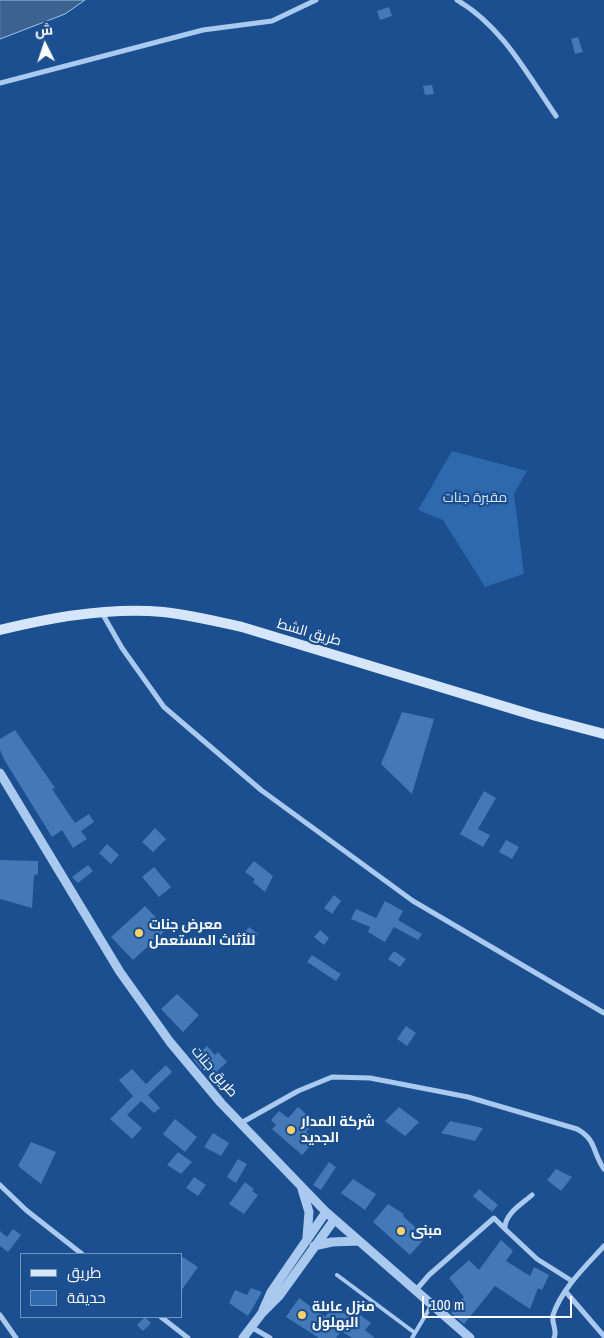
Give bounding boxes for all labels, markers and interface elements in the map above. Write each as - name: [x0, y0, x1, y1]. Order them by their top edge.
- north arrow: [20, 20, 70, 70]
- text: ش: [34, 20, 54, 40]
- park label: مقبرة جنات: [443, 490, 507, 506]
- street label: طريق الشط: [275, 616, 343, 650]
- place label: معرض جنات للأثاث المستعمل: [149, 917, 255, 950]
- marker: معرض جنات للأثاث المستعمل: [133, 927, 145, 939]
- street label: طريق جنات: [187, 1043, 241, 1101]
- place label: شركة المدار الجديد: [301, 1114, 375, 1146]
- marker: شركة المدار الجديد: [285, 1124, 297, 1136]
- place label: مبنى: [411, 1223, 442, 1239]
- marker: مبنى: [395, 1225, 407, 1237]
- legend: [20, 1253, 182, 1318]
- text: طريق: [67, 1262, 101, 1283]
- scale bar: [424, 1286, 574, 1318]
- text: حديقة: [67, 1287, 106, 1308]
- text: 100 m: [430, 1294, 464, 1315]
- place label: منزل عاىلة البهلول: [312, 1299, 375, 1331]
- marker: منزل عاىلة البهلول: [296, 1309, 308, 1321]

